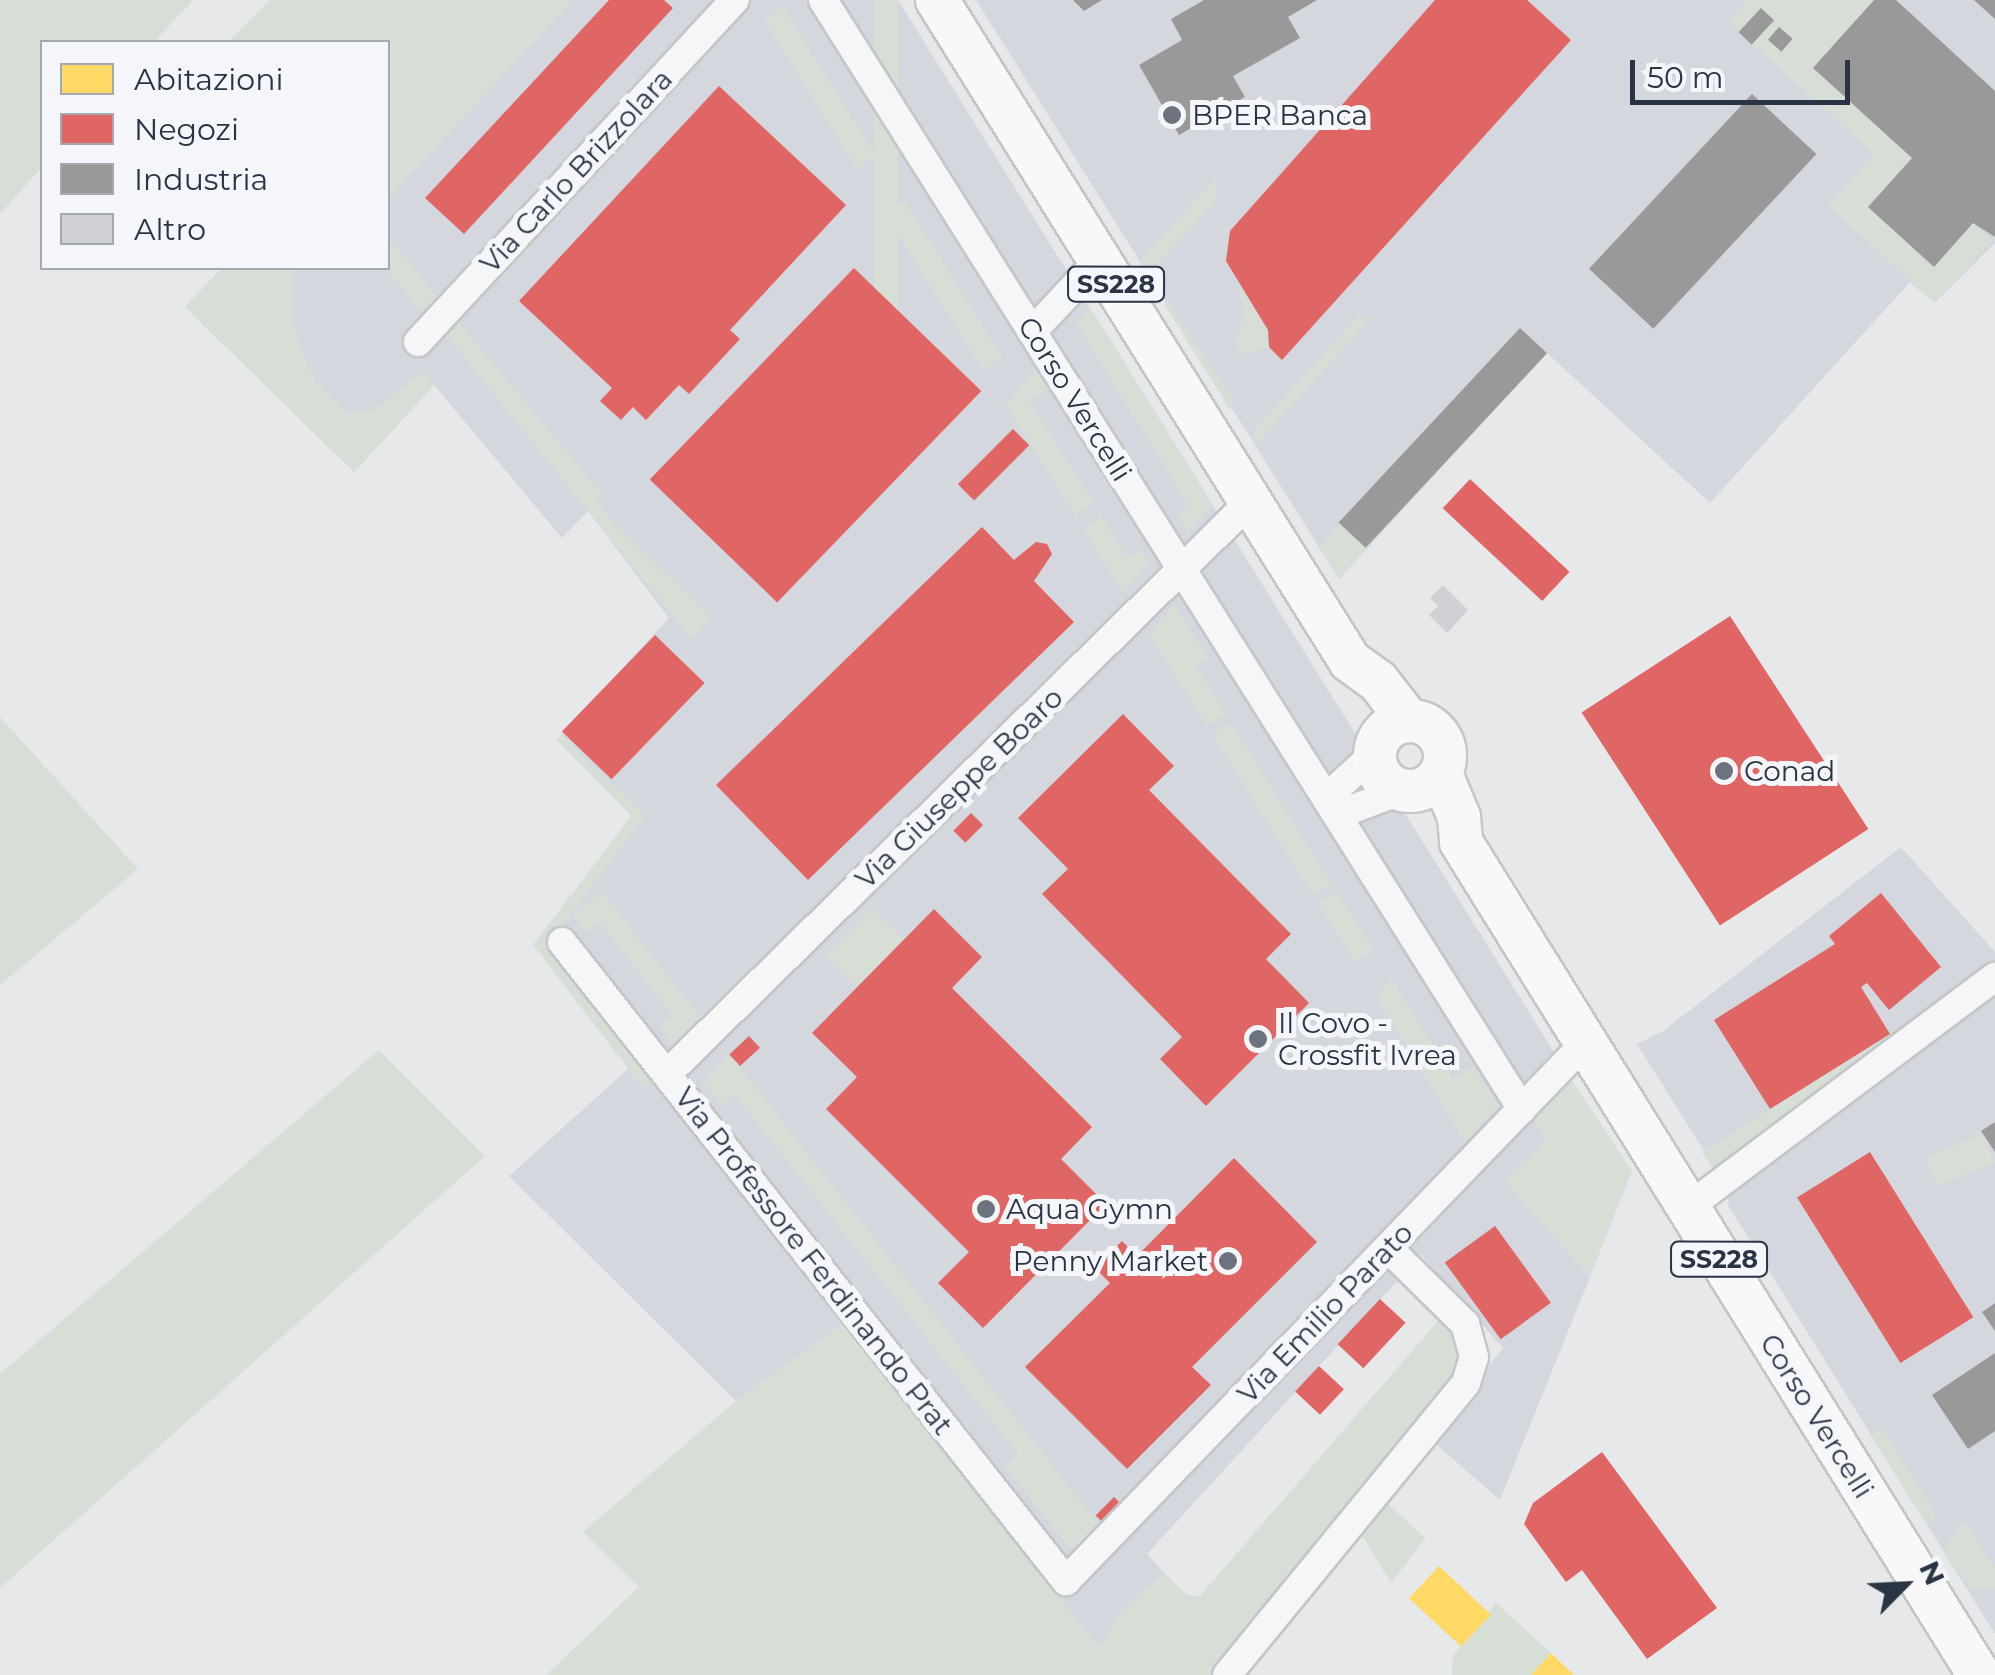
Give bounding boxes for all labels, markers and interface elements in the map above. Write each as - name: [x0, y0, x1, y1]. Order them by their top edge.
- legend: [40, 40, 390, 270]
- scale bar: [1635, 40, 1855, 102]
- text: 50 m: [1647, 59, 1724, 96]
- text: Abitazioni: [134, 61, 284, 98]
- street label: Via Carlo Brizzolara: [473, 62, 679, 280]
- place label: BPER Banca: [1192, 98, 1368, 132]
- marker: BPER Banca: [1161, 104, 1183, 126]
- text: Negozi: [134, 111, 239, 148]
- text: Industria: [134, 161, 268, 198]
- text: Altro: [134, 211, 206, 248]
- road number: SS228: [1066, 264, 1166, 304]
- street label: Corso Vercelli: [1011, 311, 1139, 487]
- street label: Via Giuseppe Boaro: [849, 680, 1069, 896]
- place label: Conad: [1744, 754, 1835, 788]
- marker: Conad: [1713, 760, 1735, 782]
- place label: Il Covo - Crossfit Ivrea: [1278, 1006, 1457, 1072]
- marker: Il Covo - Crossfit Ivrea: [1247, 1028, 1269, 1050]
- street label: Via Professore Ferdinando Prat: [668, 1081, 960, 1441]
- place label: Aqua Gymn: [1006, 1192, 1173, 1226]
- marker: Aqua Gymn: [975, 1198, 997, 1220]
- street label: Via Emilio Parato: [1230, 1216, 1420, 1410]
- road number: SS228: [1669, 1239, 1769, 1279]
- place label: Penny Market: [1013, 1244, 1208, 1278]
- marker: Penny Market: [1217, 1250, 1239, 1272]
- street label: Corso Vercelli: [1753, 1328, 1881, 1504]
- north arrow: [1855, 1535, 1955, 1635]
- text: N: [1912, 1556, 1953, 1590]

